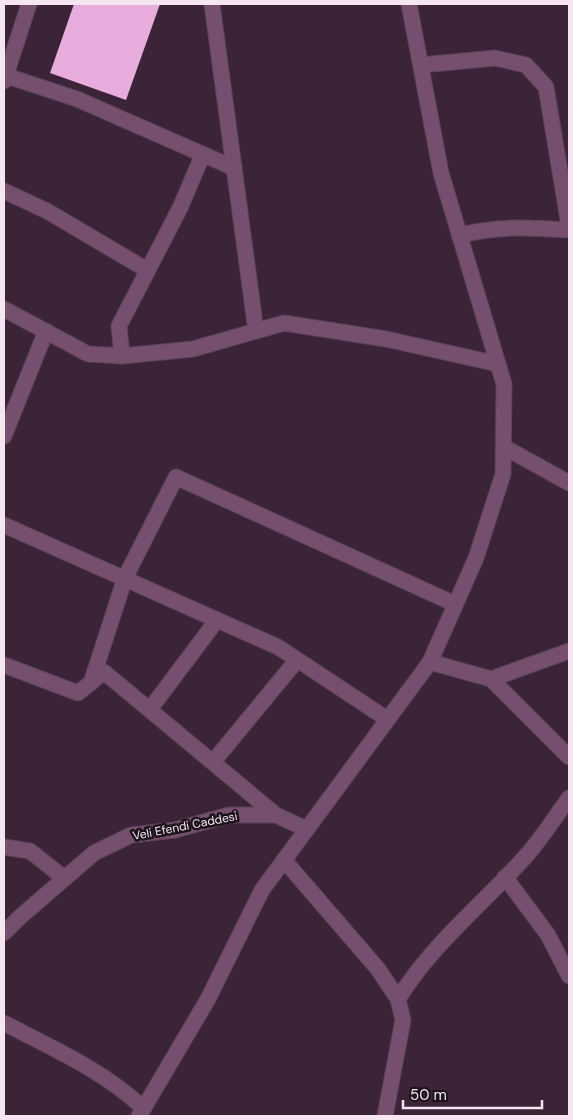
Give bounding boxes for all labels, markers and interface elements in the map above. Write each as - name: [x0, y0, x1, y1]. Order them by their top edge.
- street label: Veli Efendi Caddesi: [131, 808, 239, 844]
- scale bar: [403, 1078, 542, 1110]
- text: 50 m: [410, 1085, 447, 1105]

